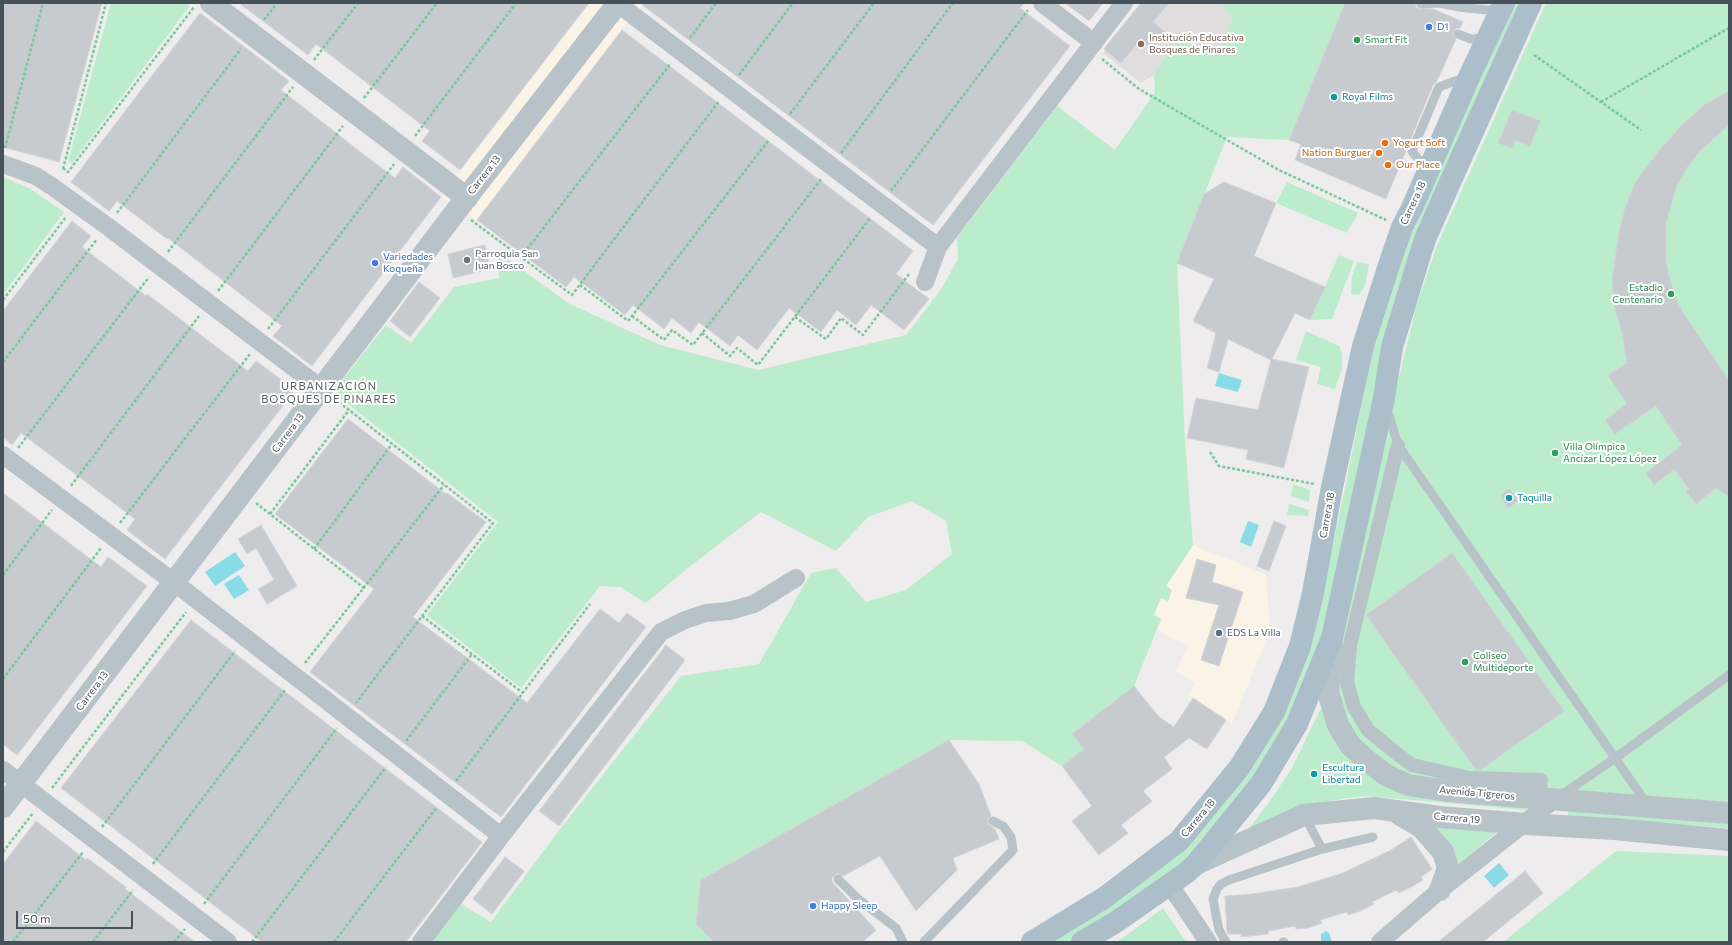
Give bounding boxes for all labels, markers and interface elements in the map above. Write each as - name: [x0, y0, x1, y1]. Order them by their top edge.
- place label: D1: [1437, 21, 1449, 33]
- marker: D1: [1424, 22, 1434, 32]
- place label: Institución Educativa Bosques de Pinares: [1149, 32, 1244, 56]
- place label: Smart Fit: [1365, 34, 1407, 46]
- marker: Smart Fit: [1352, 35, 1362, 45]
- marker: Institución Educativa Bosques de Pinares: [1136, 39, 1146, 49]
- place label: Royal Films: [1342, 91, 1393, 103]
- marker: Royal Films: [1329, 92, 1339, 102]
- place label: Yogurt Soft: [1393, 137, 1445, 149]
- marker: Yogurt Soft: [1380, 138, 1390, 148]
- place label: Nation Burguer: [1302, 147, 1371, 159]
- marker: Nation Burguer: [1374, 148, 1384, 158]
- street label: Carrera 13: [465, 153, 503, 197]
- place label: Our Place: [1396, 159, 1440, 171]
- marker: Our Place: [1383, 160, 1393, 170]
- street label: Carrera 18: [1398, 179, 1428, 227]
- place label: Parroquia San Juan Bosco: [475, 248, 538, 272]
- place label: Variedades Koqueña: [383, 251, 433, 274]
- marker: Parroquia San Juan Bosco: [462, 255, 472, 265]
- marker: Variedades Koqueña: [370, 258, 380, 268]
- place label: Estadio Centenario: [1612, 282, 1663, 306]
- marker: Estadio Centenario: [1666, 289, 1676, 299]
- district label: URBANIZACIÓN BOSQUES DE PINARES: [261, 379, 397, 405]
- street label: Carrera 13: [269, 411, 307, 455]
- place label: Villa Olímpica Ancízar López López: [1563, 441, 1657, 464]
- marker: Villa Olímpica Ancízar López López: [1550, 448, 1560, 458]
- street label: Carrera 18: [1317, 491, 1337, 539]
- place label: Taquilla: [1517, 492, 1552, 504]
- marker: Taquilla: [1504, 493, 1514, 503]
- place label: EDS La Villa: [1227, 627, 1281, 639]
- marker: EDS La Villa: [1214, 628, 1224, 638]
- place label: Coliseo Multideporte: [1473, 650, 1534, 674]
- marker: Coliseo Multideporte: [1460, 657, 1470, 667]
- street label: Carrera 13: [73, 669, 111, 713]
- place label: Escultura Libertad: [1322, 762, 1364, 786]
- marker: Escultura Libertad: [1309, 769, 1319, 779]
- street label: Avenida Tigreros: [1439, 784, 1515, 802]
- street label: Carrera 18: [1178, 796, 1218, 840]
- street label: Carrera 19: [1433, 810, 1481, 826]
- place label: Happy Sleep: [821, 900, 877, 912]
- marker: Happy Sleep: [808, 901, 818, 911]
- scale bar: [18, 903, 135, 929]
- text: 50 m: [23, 911, 51, 925]

